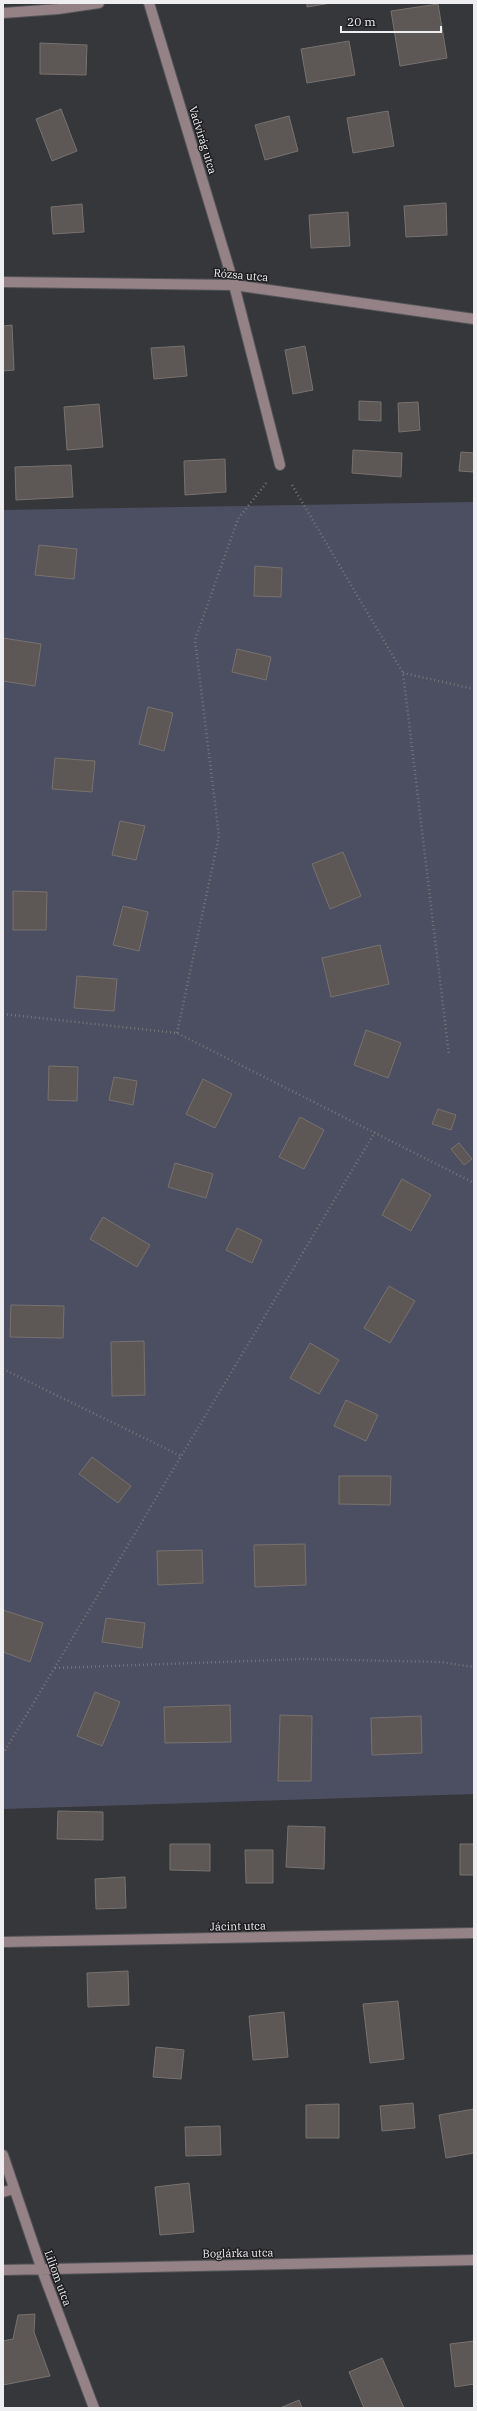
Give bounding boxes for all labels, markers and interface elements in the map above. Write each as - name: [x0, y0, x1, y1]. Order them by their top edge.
- scale bar: [341, 8, 441, 34]
- text: 20 m: [347, 14, 376, 29]
- street label: Vadvirág utca: [186, 104, 220, 176]
- street label: Rózsa utca: [213, 266, 269, 284]
- street label: Jácint utca: [210, 1919, 266, 1933]
- street label: Boglárka utca: [202, 2245, 274, 2261]
- street label: Liliom utca: [41, 2248, 75, 2308]

